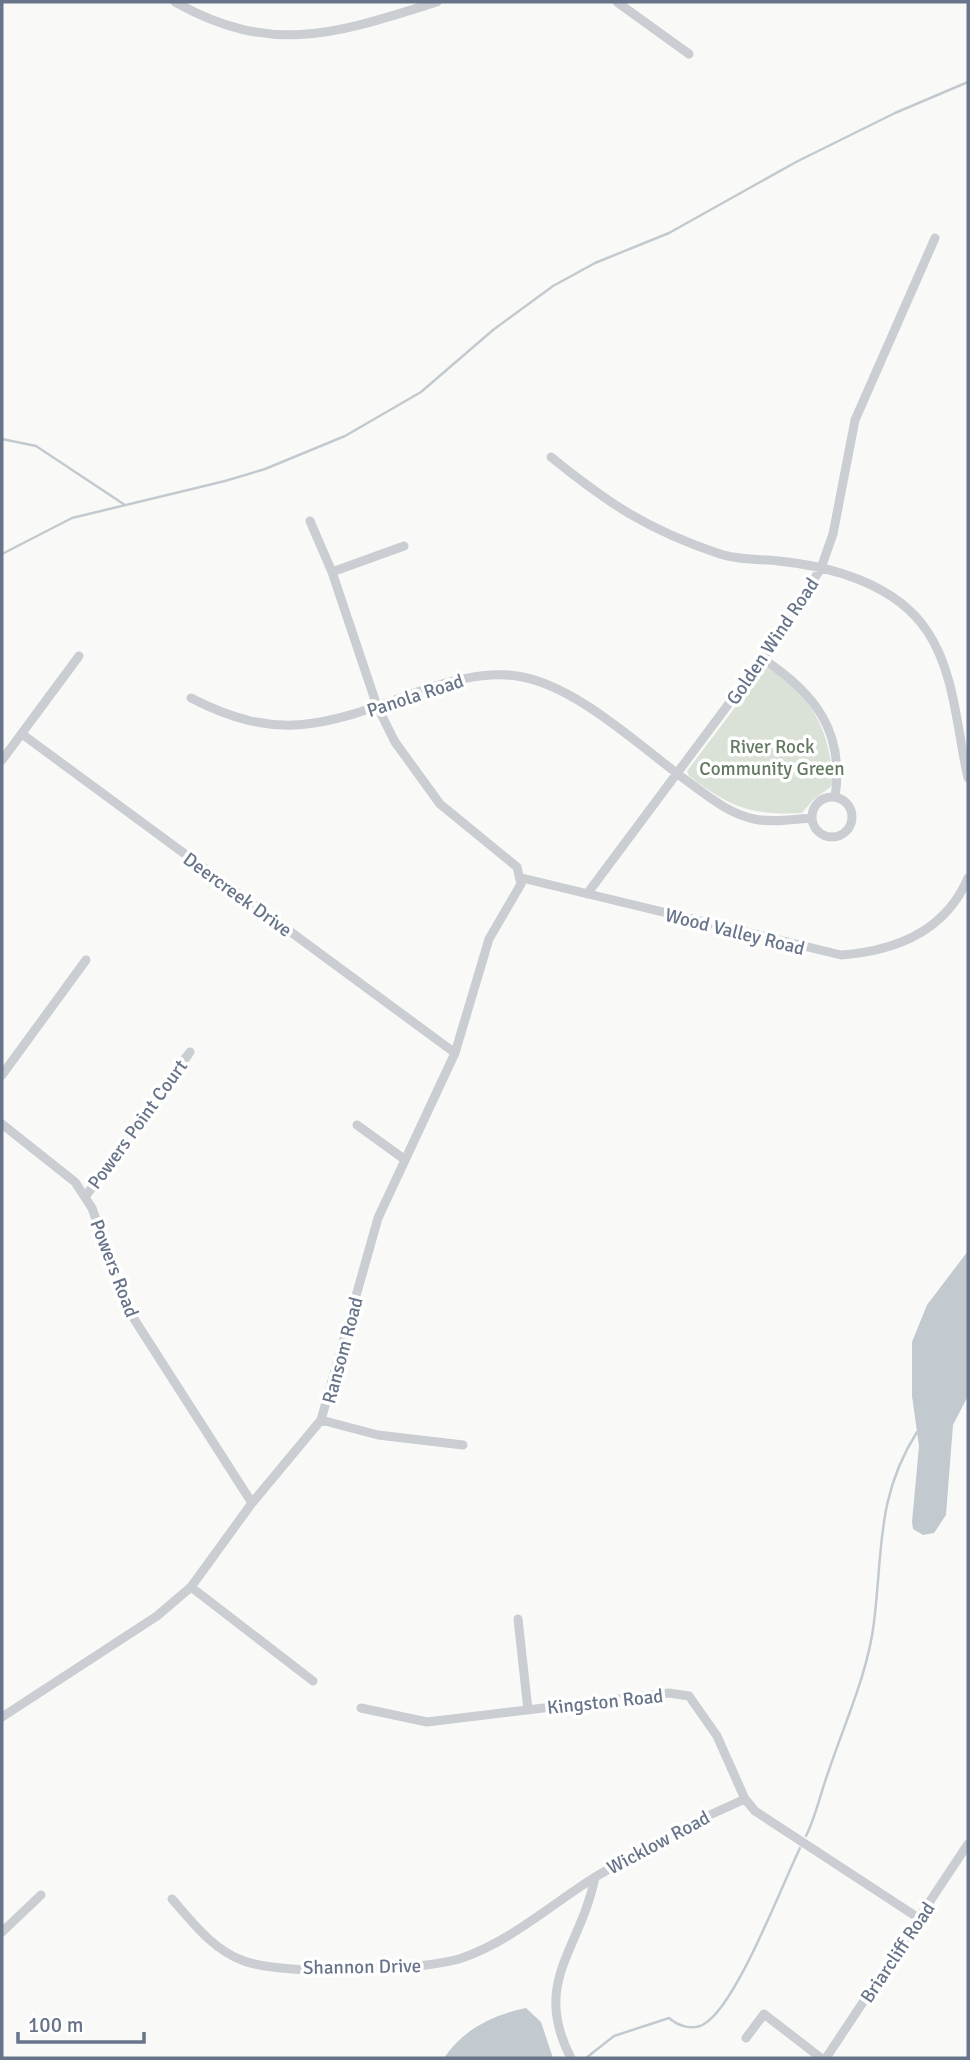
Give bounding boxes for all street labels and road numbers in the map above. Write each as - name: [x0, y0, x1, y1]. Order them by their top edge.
- street label: Golden Wind Road: [721, 573, 824, 710]
- street label: Panola Road: [364, 669, 467, 723]
- street label: Deercreek Drive: [178, 847, 297, 942]
- street label: Wood Valley Road: [662, 903, 807, 961]
- street label: Powers Point Court: [83, 1055, 193, 1194]
- street label: Powers Road: [84, 1216, 144, 1321]
- street label: Ransom Road: [317, 1294, 369, 1406]
- street label: Kingston Road: [546, 1684, 664, 1720]
- street label: Wicklow Road: [603, 1806, 714, 1880]
- street label: Briarcliff Road: [855, 1898, 940, 2008]
- street label: Shannon Drive: [303, 1954, 421, 1980]

